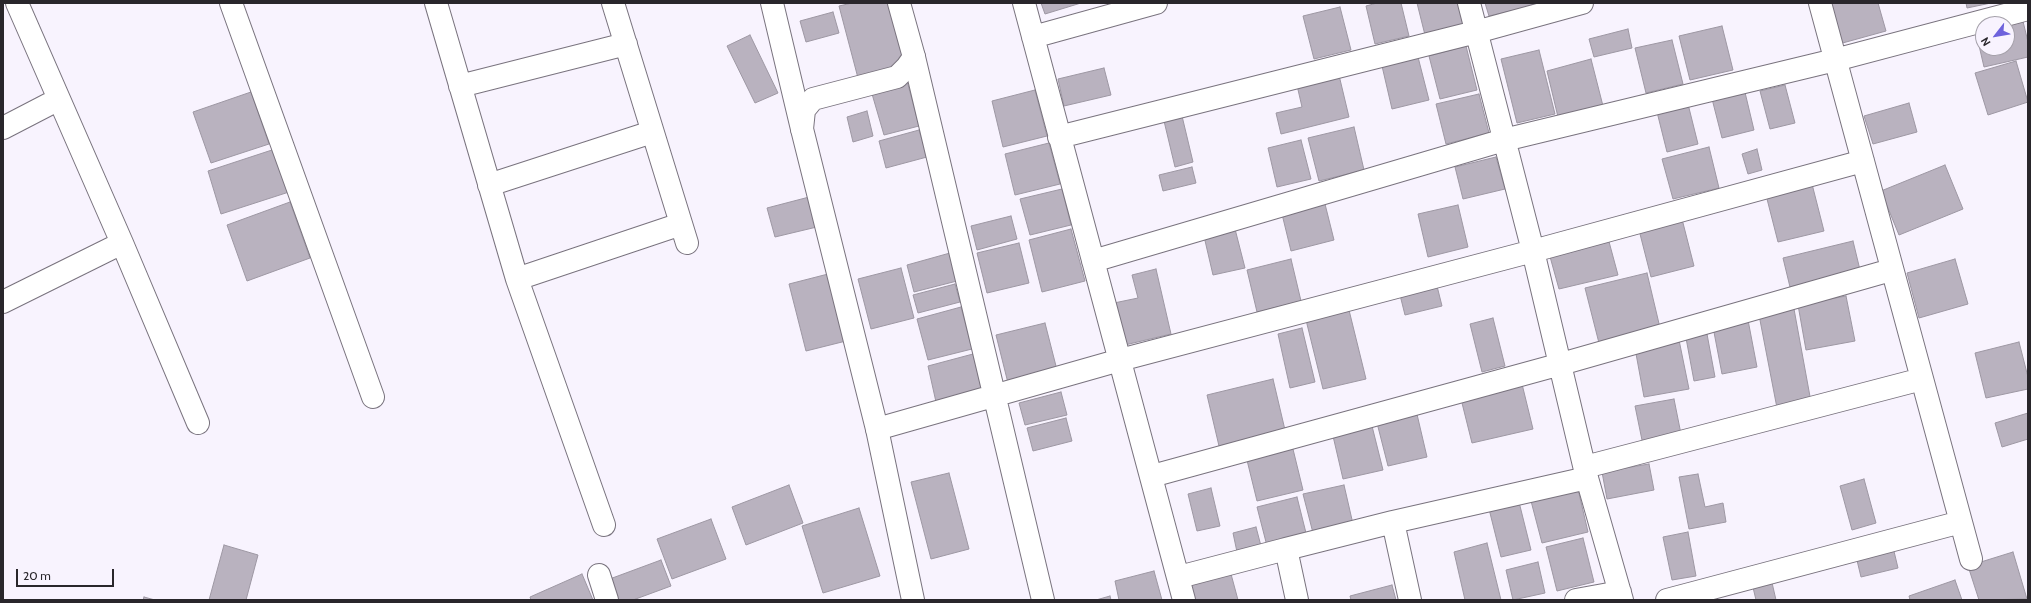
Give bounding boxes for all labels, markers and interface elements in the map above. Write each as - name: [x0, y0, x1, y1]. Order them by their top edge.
- north arrow: [1975, 16, 2015, 56]
- text: N: [1978, 35, 1994, 49]
- scale bar: [18, 561, 116, 587]
- text: 20 m: [23, 568, 51, 583]

